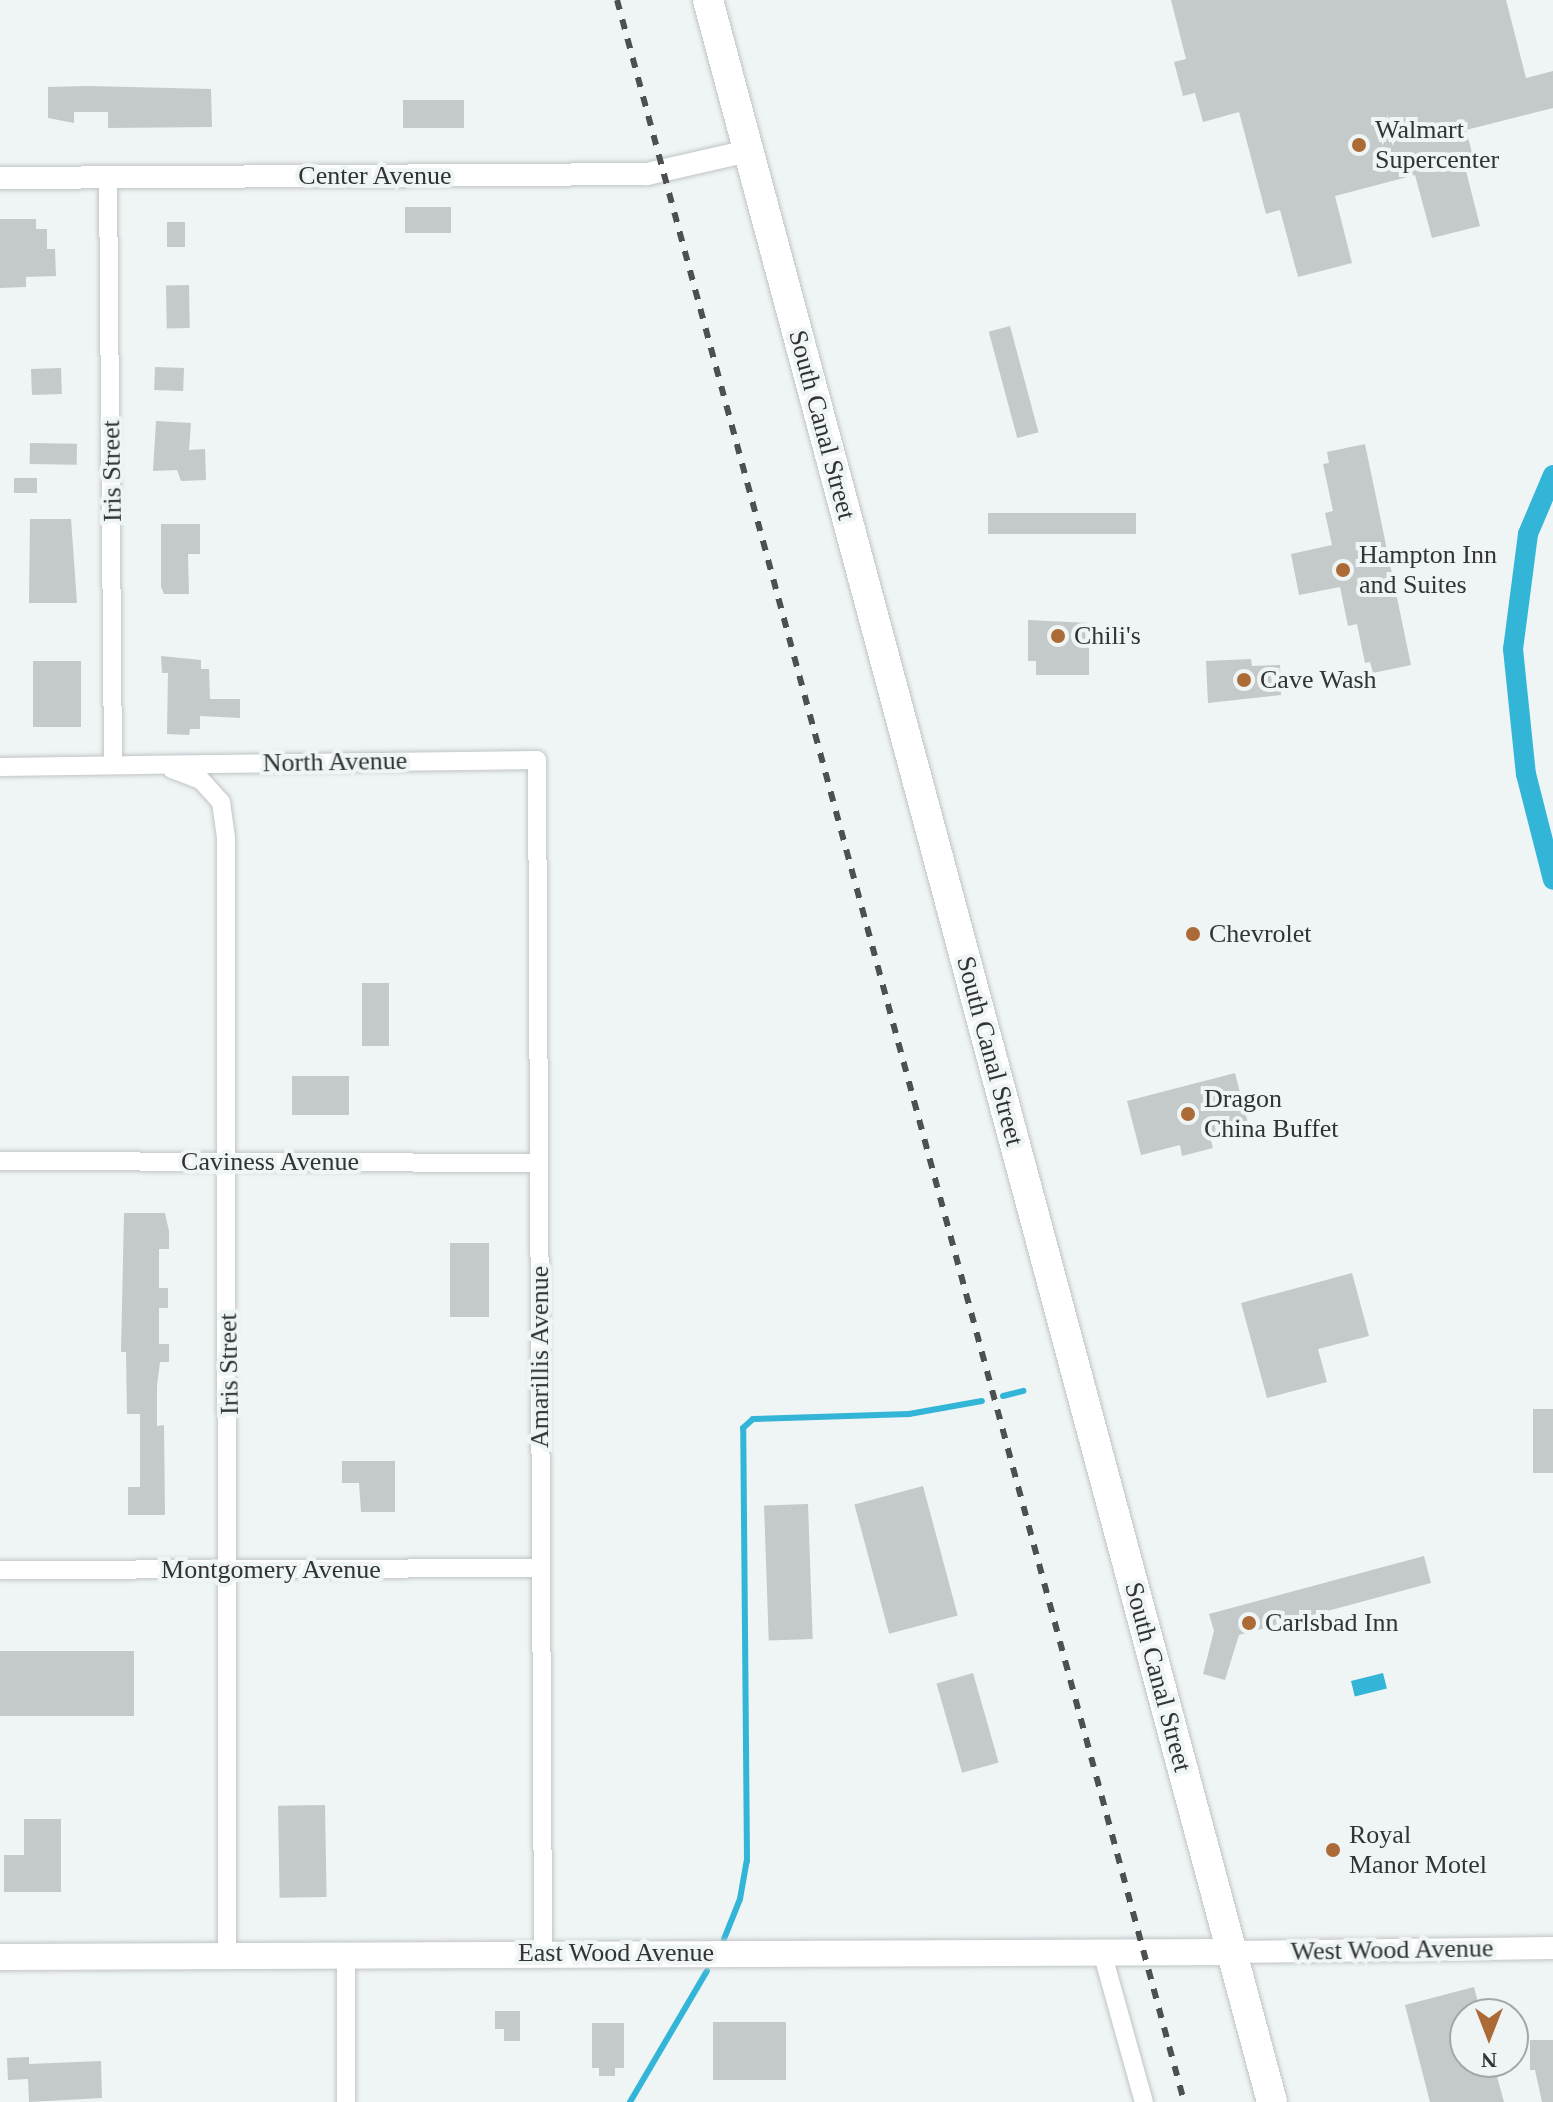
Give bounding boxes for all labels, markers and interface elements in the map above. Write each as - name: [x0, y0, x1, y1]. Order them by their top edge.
- place label: Walmart Supercenter: [1375, 114, 1499, 176]
- marker: Walmart Supercenter: [1350, 136, 1368, 154]
- street label: Center Avenue: [298, 160, 452, 192]
- street label: South Canal Street: [782, 327, 862, 523]
- street label: Iris Street: [96, 420, 128, 522]
- place label: Hampton Inn and Suites: [1359, 539, 1497, 600]
- marker: Hampton Inn and Suites: [1334, 561, 1352, 579]
- place label: Chili's: [1074, 620, 1141, 652]
- marker: Chili's: [1049, 627, 1067, 645]
- place label: Cave Wash: [1260, 664, 1377, 696]
- marker: Cave Wash: [1235, 671, 1253, 689]
- street label: North Avenue: [262, 745, 408, 779]
- place label: Chevrolet: [1209, 918, 1312, 950]
- marker: Chevrolet: [1184, 925, 1202, 943]
- street label: South Canal Street: [950, 953, 1030, 1149]
- place label: Dragon China Buffet: [1204, 1083, 1339, 1144]
- marker: Dragon China Buffet: [1179, 1105, 1197, 1123]
- street label: Caviness Avenue: [180, 1146, 360, 1178]
- street label: Amarillis Avenue: [524, 1265, 556, 1449]
- street label: Iris Street: [213, 1313, 245, 1415]
- street label: Montgomery Avenue: [160, 1554, 382, 1586]
- street label: South Canal Street: [1118, 1579, 1198, 1775]
- place label: Carlsbad Inn: [1265, 1607, 1399, 1639]
- marker: Carlsbad Inn: [1240, 1614, 1258, 1632]
- place label: Royal Manor Motel: [1349, 1819, 1487, 1880]
- marker: Royal Manor Motel: [1324, 1841, 1342, 1859]
- street label: West Wood Avenue: [1289, 1933, 1495, 1967]
- street label: East Wood Avenue: [517, 1937, 715, 1969]
- north arrow: [1449, 1998, 1529, 2078]
- text: N: [1481, 2048, 1497, 2073]

